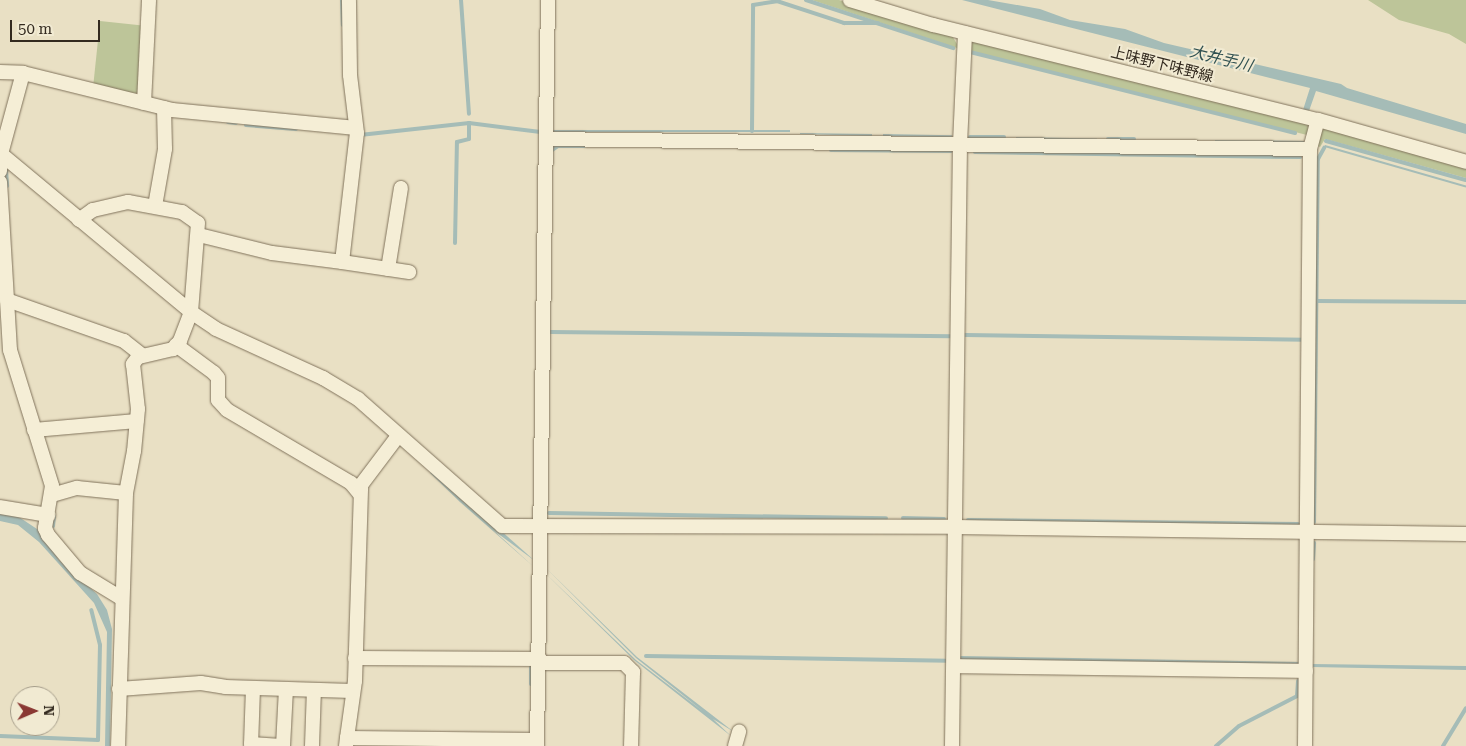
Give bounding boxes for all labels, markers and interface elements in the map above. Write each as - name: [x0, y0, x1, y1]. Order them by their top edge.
- scale bar: [12, 10, 102, 42]
- text: 50 m: [18, 20, 52, 38]
- water label: 大井手川: [1188, 42, 1254, 76]
- street label: 上味野下味野線: [1109, 44, 1215, 86]
- north arrow: [10, 686, 60, 736]
- text: N: [41, 705, 57, 716]

